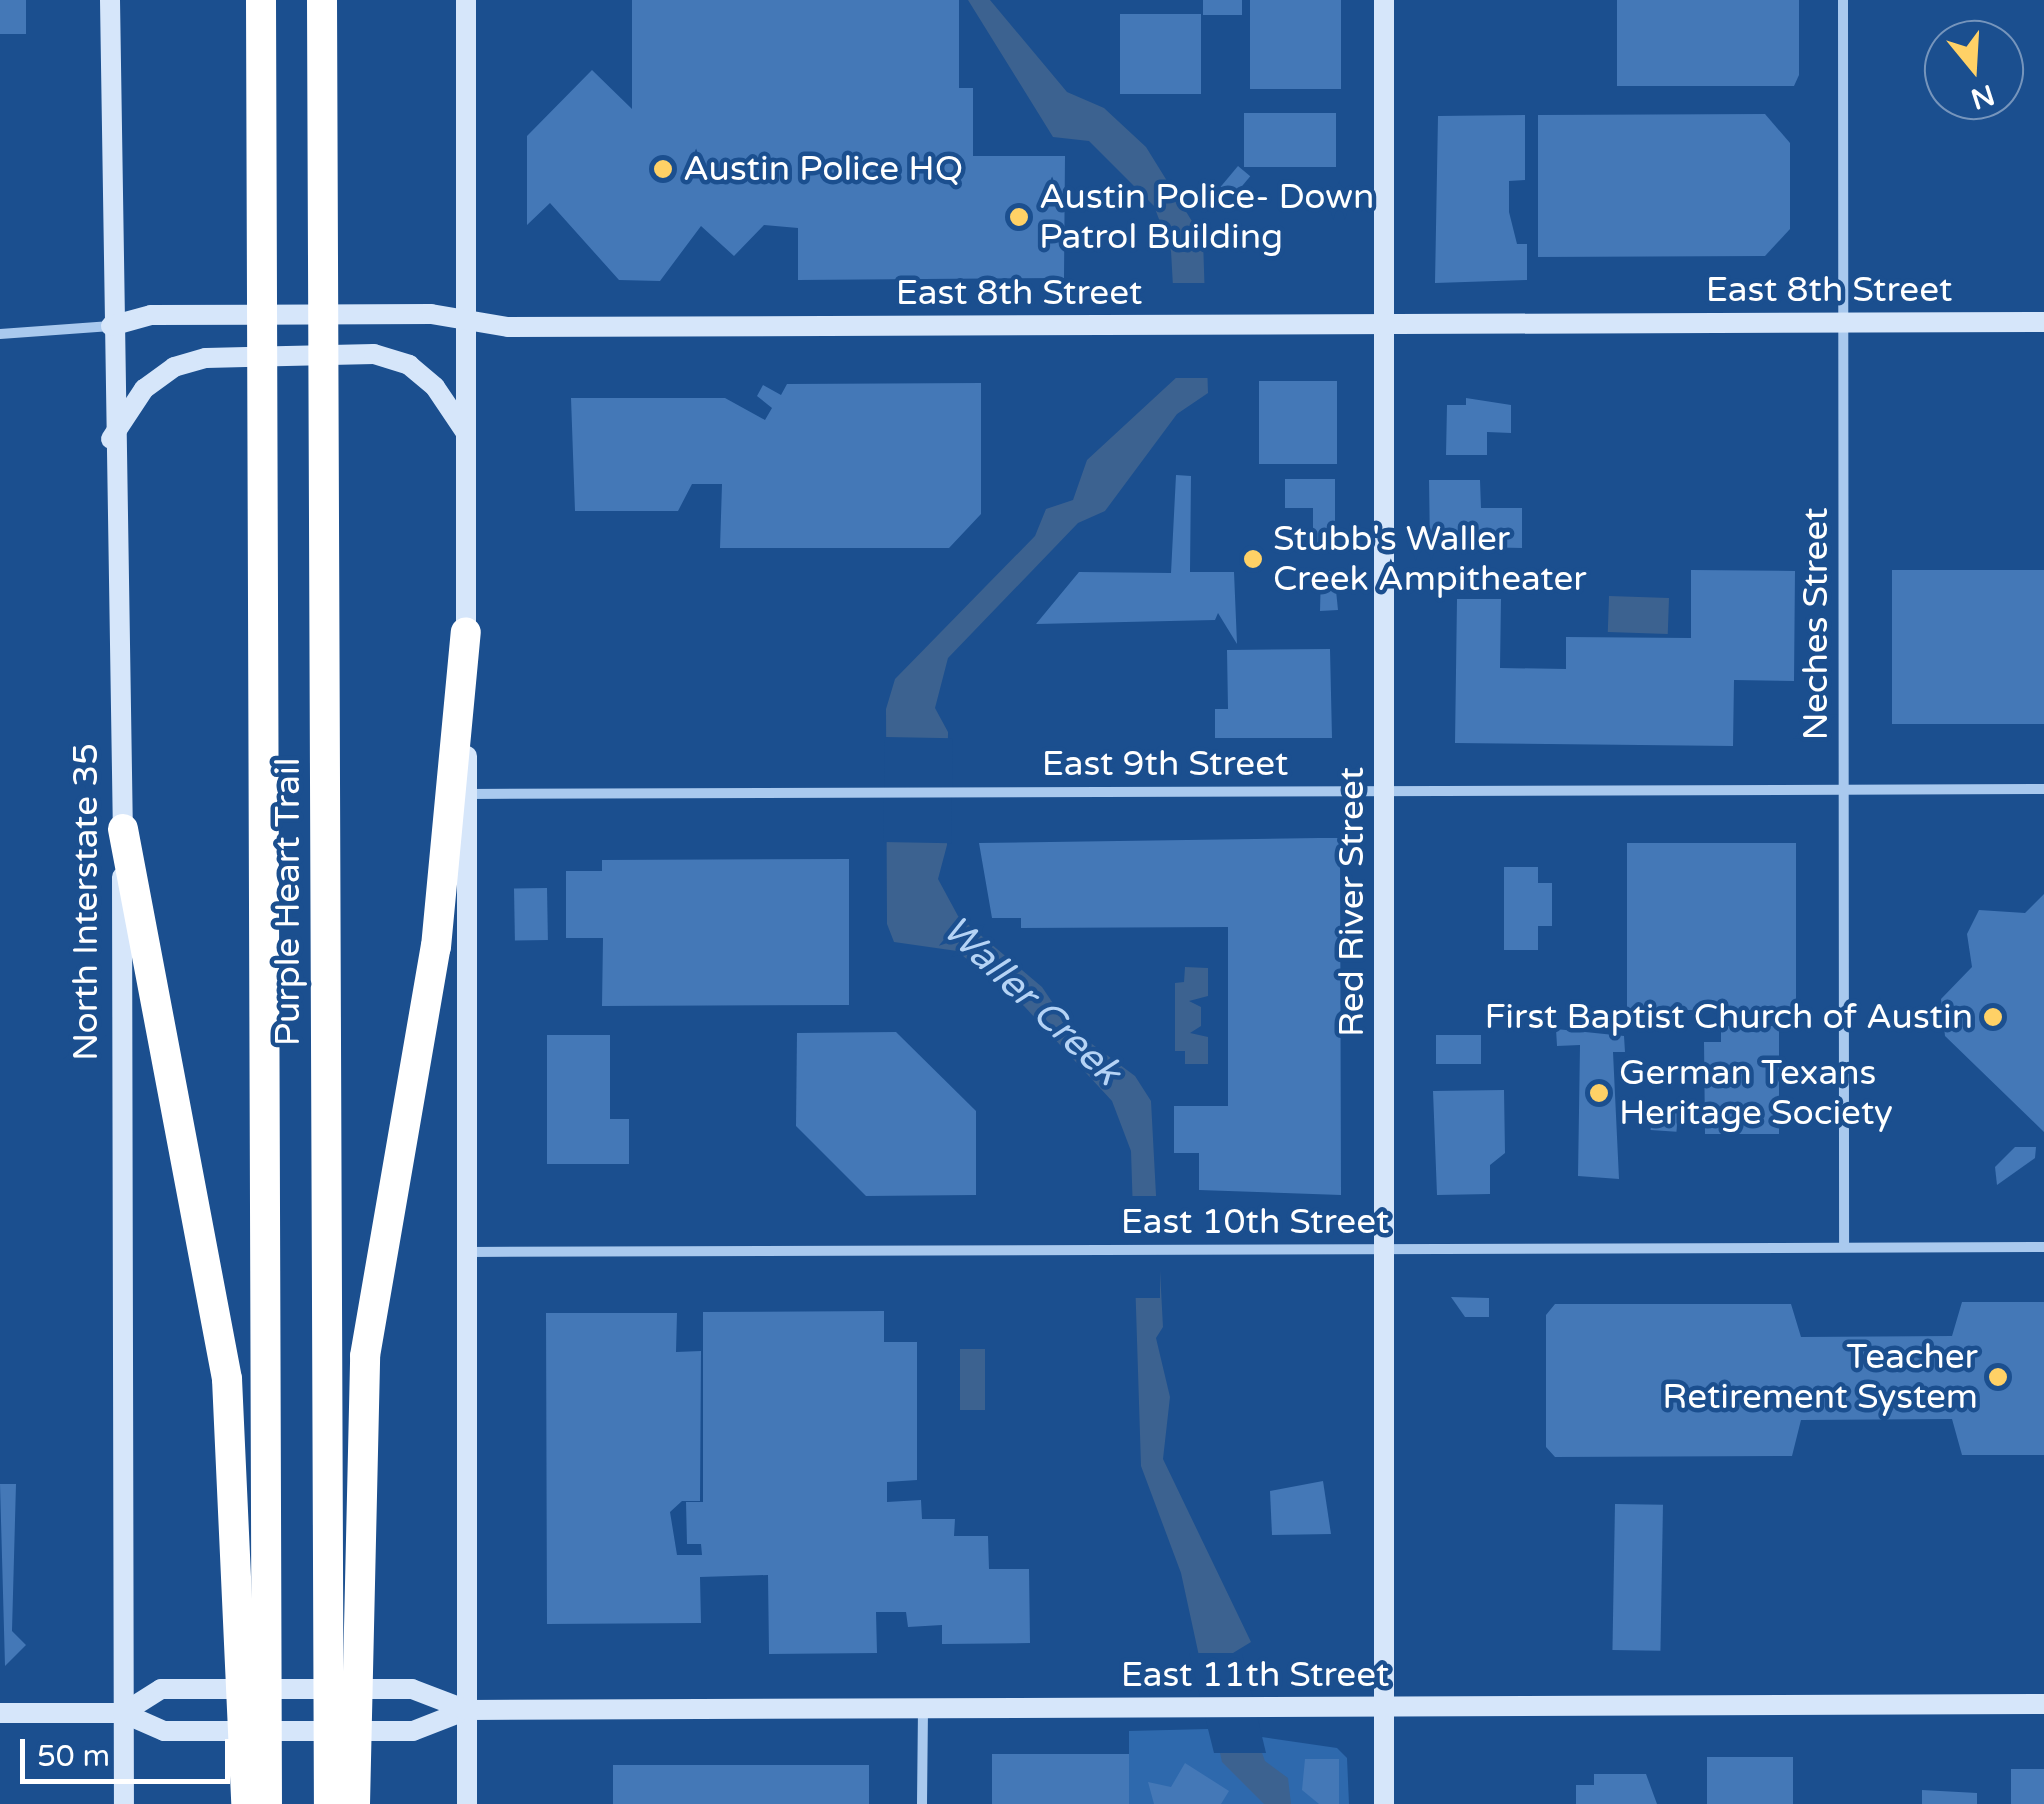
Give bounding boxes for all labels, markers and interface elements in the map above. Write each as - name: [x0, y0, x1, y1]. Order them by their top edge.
- north arrow: [1924, 20, 2024, 120]
- text: N: [1967, 77, 1999, 116]
- place label: Austin Police HQ: [683, 148, 963, 190]
- marker: Austin Police HQ: [652, 158, 674, 180]
- place label: Austin Police- Down Patrol Building: [1039, 176, 1374, 258]
- marker: Austin Police- Down Patrol Building: [1008, 206, 1030, 228]
- street label: East 8th Street: [1706, 269, 1952, 311]
- street label: East 8th Street: [896, 272, 1142, 314]
- street label: Neches Street: [1795, 507, 1837, 741]
- place label: Stubb's Waller Creek Ampitheater: [1273, 518, 1587, 600]
- marker: Stubb's Waller Creek Ampitheater: [1242, 548, 1264, 570]
- street label: North Interstate 35: [65, 743, 107, 1061]
- street label: East 9th Street: [1042, 743, 1288, 785]
- street label: Purple Heart Trail: [267, 758, 309, 1046]
- street label: Red River Street: [1331, 767, 1373, 1037]
- water label: Waller Creek: [932, 907, 1130, 1095]
- place label: First Baptist Church of Austin: [1484, 996, 1973, 1038]
- marker: First Baptist Church of Austin: [1982, 1006, 2004, 1028]
- place label: German Texans Heritage Society: [1619, 1052, 1893, 1134]
- marker: German Texans Heritage Society: [1588, 1082, 1610, 1104]
- street label: East 10th Street: [1121, 1201, 1389, 1243]
- place label: Teacher Retirement System: [1662, 1336, 1978, 1418]
- marker: Teacher Retirement System: [1987, 1366, 2009, 1388]
- street label: East 11th Street: [1121, 1654, 1389, 1696]
- scale bar: [25, 1719, 235, 1781]
- text: 50 m: [37, 1738, 110, 1775]

